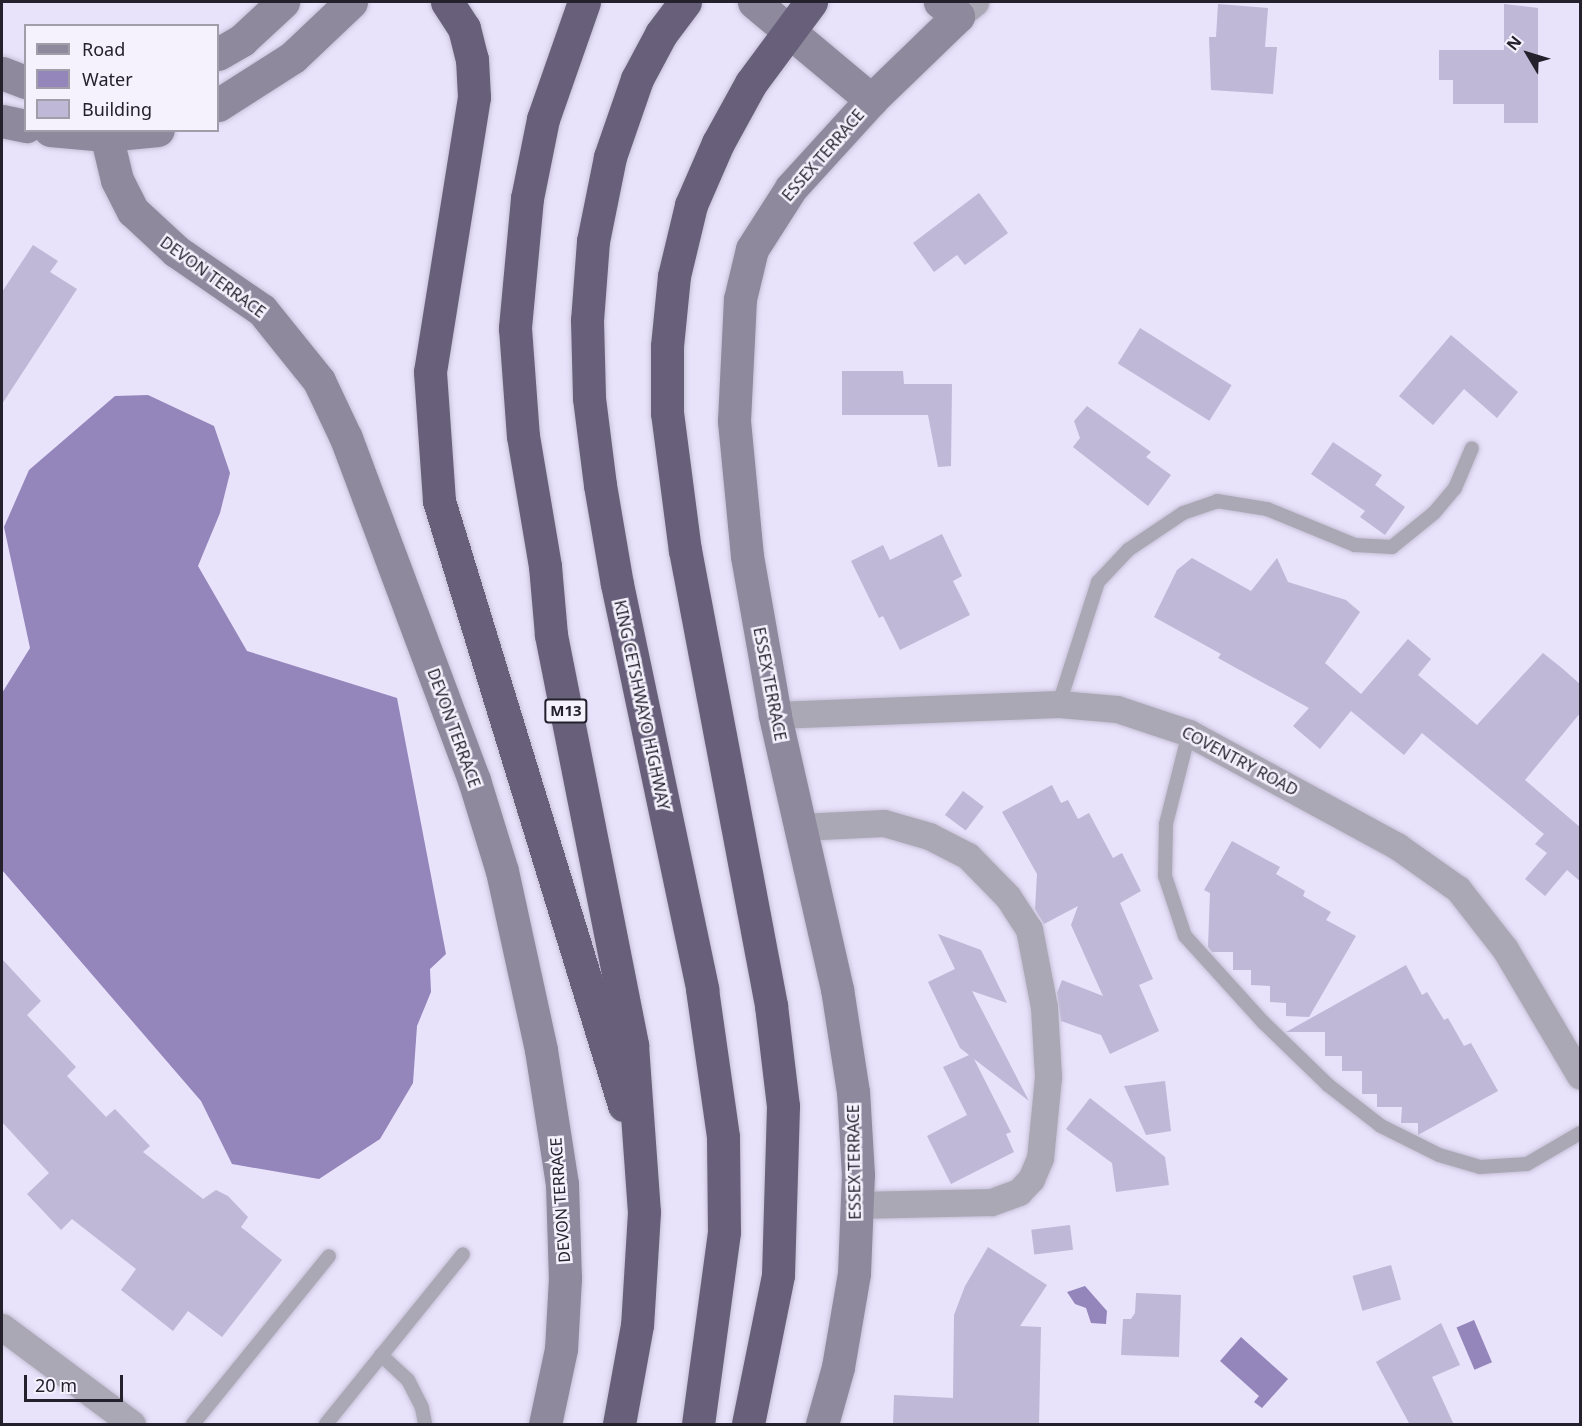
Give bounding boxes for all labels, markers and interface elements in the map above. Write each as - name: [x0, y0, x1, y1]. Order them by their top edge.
- legend: [24, 24, 219, 132]
- north arrow: [1498, 24, 1558, 84]
- text: N: [1501, 31, 1526, 55]
- text: Road: [82, 37, 125, 61]
- text: Water: [82, 67, 133, 91]
- text: Building: [82, 97, 152, 121]
- street label: ESSEX TERRACE: [778, 105, 868, 205]
- street label: DEVON TERRACE: [157, 232, 269, 322]
- street label: KING CETSHWAYO HIGHWAY: [610, 598, 674, 812]
- street label: ESSEX TERRACE: [750, 625, 790, 743]
- street label: DEVON TERRACE: [424, 666, 484, 790]
- road number: M13: [544, 699, 588, 723]
- street label: COVENTRY ROAD: [1179, 722, 1301, 800]
- street label: ESSEX TERRACE: [843, 1104, 865, 1220]
- street label: DEVON TERRACE: [546, 1137, 574, 1263]
- scale bar: [27, 1363, 126, 1401]
- text: 20 m: [35, 1373, 77, 1397]

